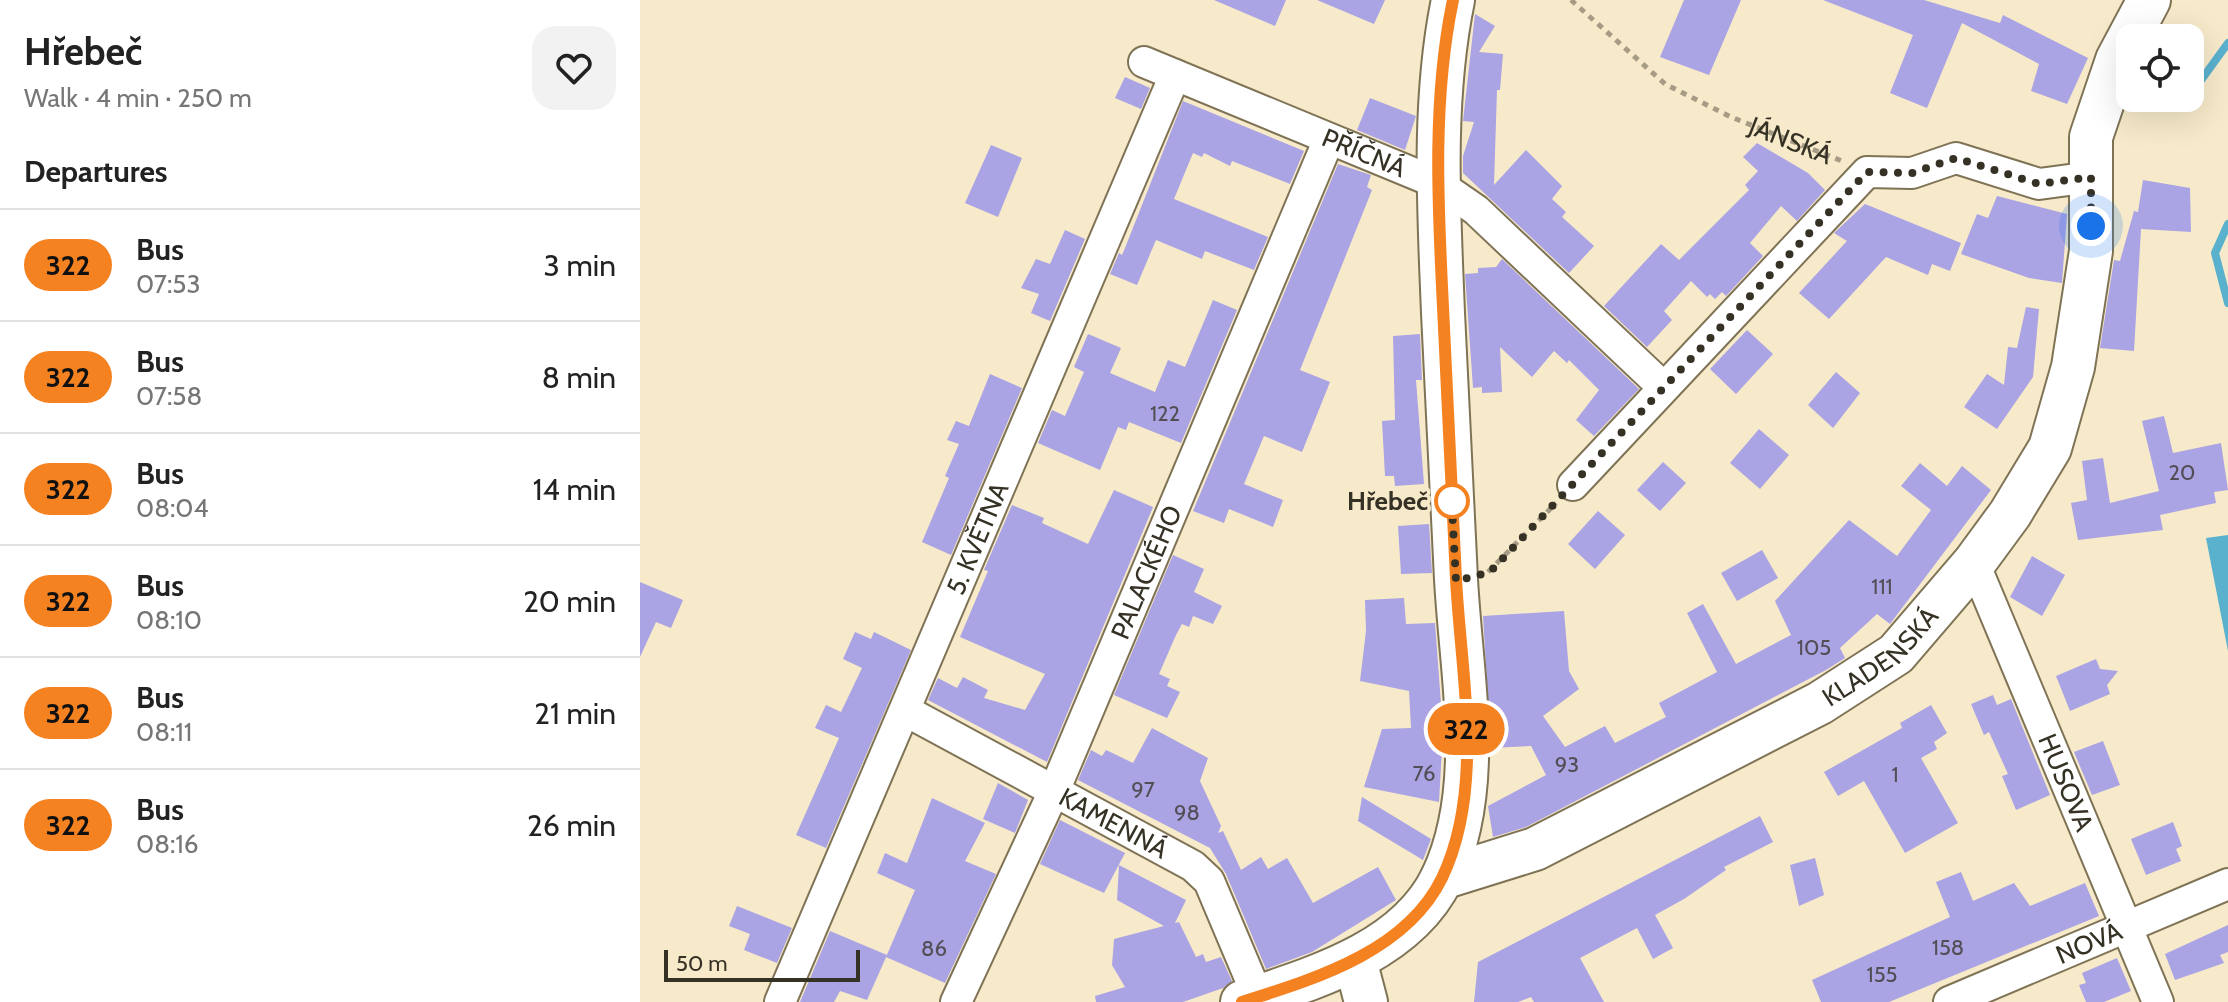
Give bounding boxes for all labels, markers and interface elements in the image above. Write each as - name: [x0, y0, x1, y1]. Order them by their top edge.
- map controls: [2116, 24, 2204, 112]
- button: locate: [2116, 24, 2204, 112]
- button: heart: [532, 26, 616, 110]
- text: Hřebeč: [24, 28, 142, 75]
- text: Walk · 4 min · 250 m: [24, 82, 252, 114]
- street label: JÁNSKÁ: [1743, 109, 1837, 172]
- street label: PŘÍČNÁ: [1317, 121, 1411, 184]
- text: Departures: [24, 153, 168, 190]
- your location: [2071, 206, 2111, 246]
- text: Bus: [136, 231, 184, 268]
- text: 3 min: [544, 247, 616, 284]
- text: 322: [46, 248, 90, 282]
- text: 07:53: [136, 268, 200, 300]
- text: Bus: [136, 343, 184, 380]
- text: 8 min: [542, 359, 616, 396]
- text: 322: [46, 360, 90, 394]
- text: 07:58: [136, 380, 202, 412]
- house number: 122: [1150, 400, 1180, 427]
- text: Bus: [136, 455, 184, 492]
- house number: 20: [2169, 459, 2195, 486]
- text: 14 min: [533, 471, 616, 508]
- text: 322: [46, 472, 90, 506]
- street label: 5. KVĚTNA: [940, 478, 1016, 599]
- marker: Hřebeč: [1435, 484, 1469, 518]
- place label: Hřebeč: [1347, 485, 1428, 517]
- text: 08:04: [136, 492, 209, 524]
- street label: PALACKÉHO: [1104, 501, 1189, 644]
- text: Bus: [136, 567, 184, 604]
- house number: 111: [1871, 573, 1893, 600]
- text: 20 min: [523, 583, 616, 620]
- text: 322: [46, 584, 90, 618]
- street label: KLADENSKÁ: [1816, 601, 1945, 713]
- text: 08:10: [136, 604, 202, 636]
- house number: 105: [1797, 634, 1831, 661]
- text: Bus: [136, 679, 184, 716]
- text: 21 min: [534, 695, 616, 732]
- text: 322: [46, 696, 90, 730]
- line badge: 322: [1420, 703, 1512, 755]
- text: 322: [1444, 712, 1488, 746]
- text: 08:11: [136, 716, 192, 748]
- street label: HUSOVA: [2031, 729, 2101, 836]
- house number: 93: [1555, 751, 1579, 778]
- house number: 76: [1412, 760, 1436, 787]
- house number: 1: [1891, 761, 1899, 788]
- house number: 97: [1131, 776, 1155, 803]
- street label: KAMENNÁ: [1054, 781, 1174, 865]
- text: Bus: [136, 791, 184, 828]
- house number: 98: [1174, 799, 1200, 826]
- text: 26 min: [527, 807, 616, 844]
- text: 322: [46, 808, 90, 842]
- text: 08:16: [136, 828, 199, 860]
- street label: NOVÁ: [2051, 915, 2127, 971]
- house number: 158: [1932, 934, 1964, 961]
- house number: 86: [921, 935, 947, 962]
- scale bar: [664, 946, 860, 982]
- text: 50 m: [676, 950, 728, 977]
- house number: 155: [1867, 961, 1897, 988]

